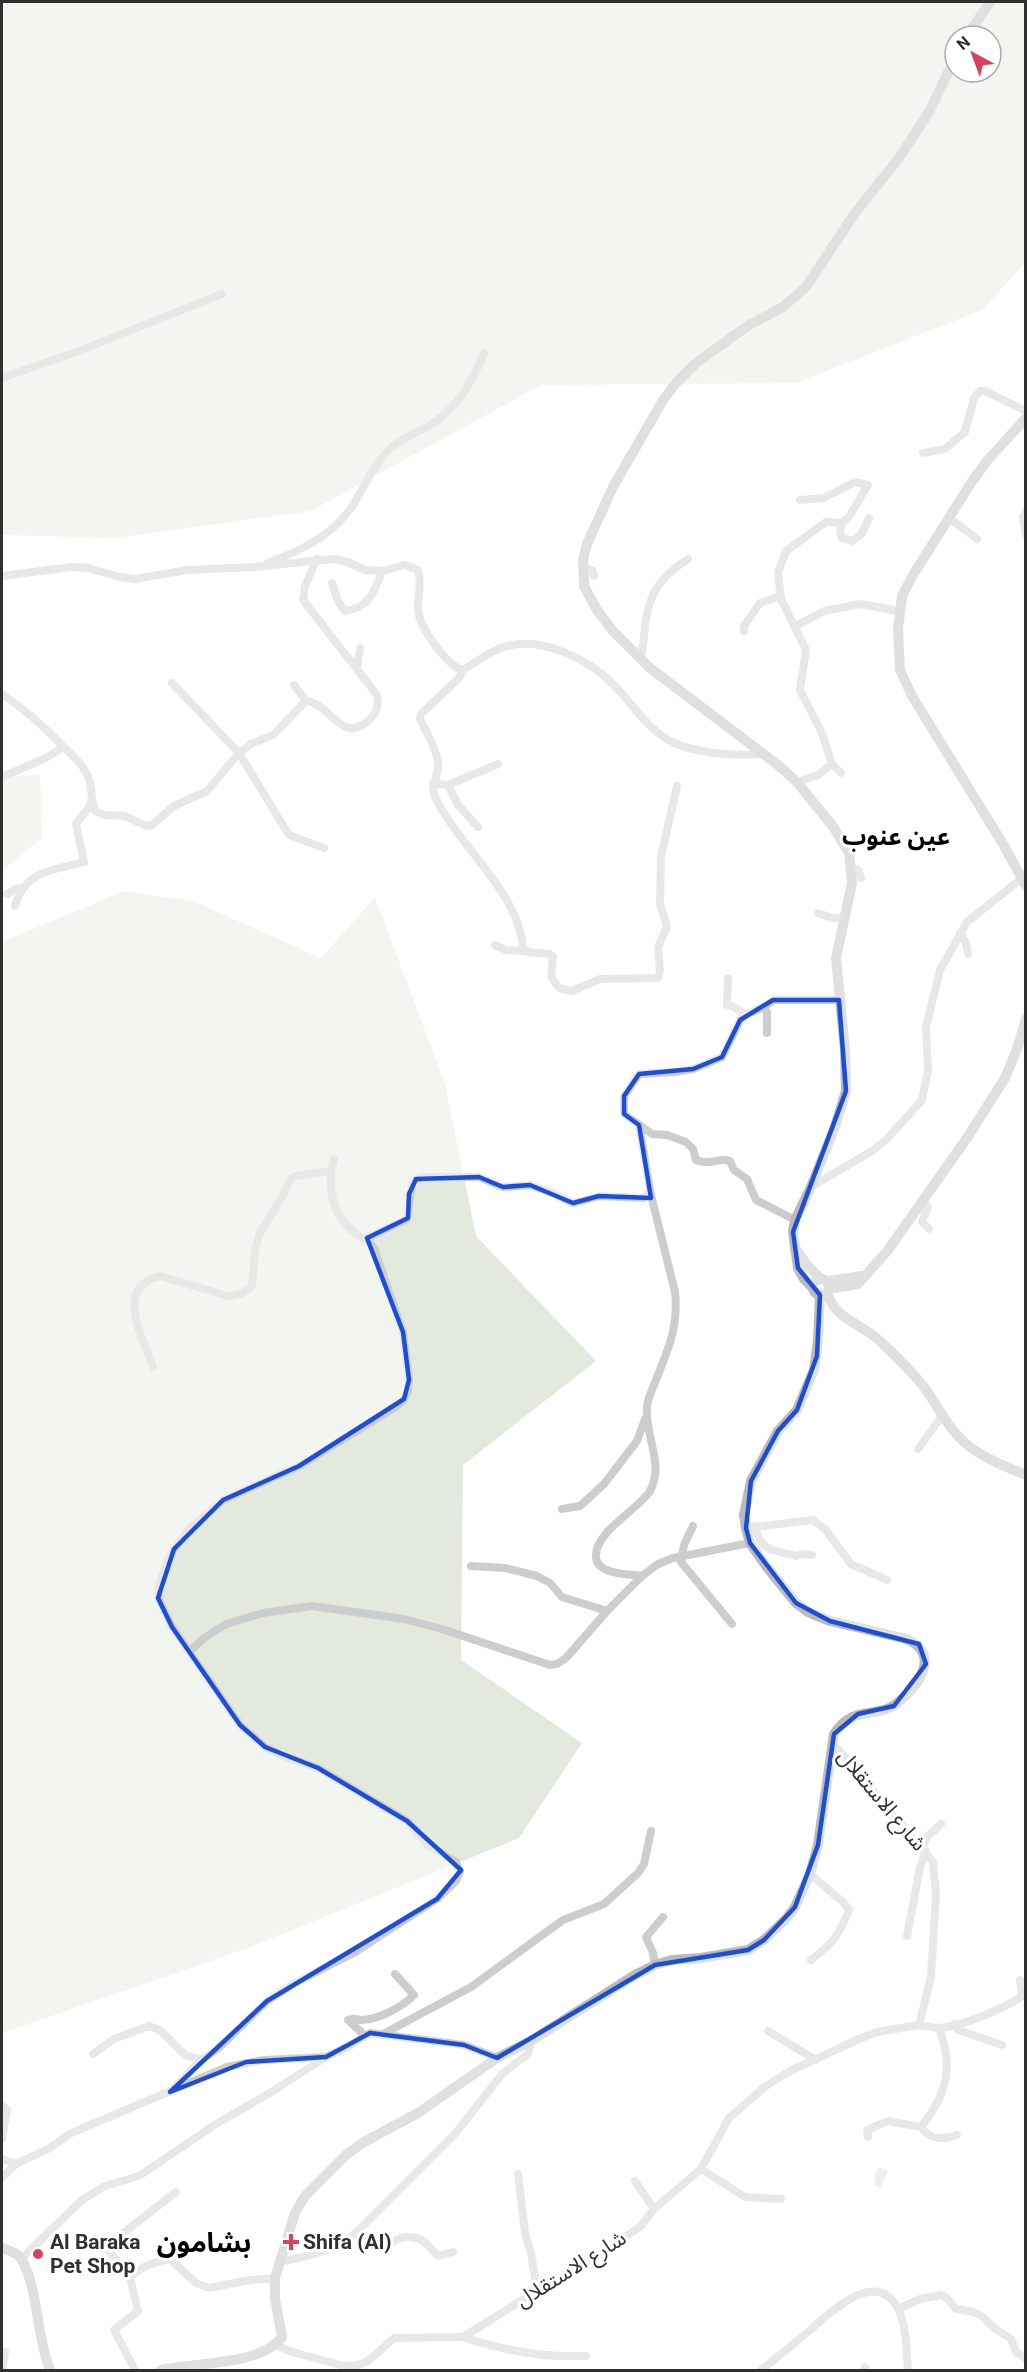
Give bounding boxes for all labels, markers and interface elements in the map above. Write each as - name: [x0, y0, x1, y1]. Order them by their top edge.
- north arrow: [943, 24, 1003, 84]
- text: N: [953, 32, 974, 54]
- district label: عين عنوب: [842, 823, 950, 852]
- street label: شارع الاستقلال: [830, 1744, 931, 1858]
- street label: شارع الاستقلال: [512, 2226, 632, 2315]
- district label: بشامون: [157, 2227, 251, 2259]
- place label: Al Baraka Pet Shop: [50, 2230, 141, 2278]
- place label: Shifa (Al): [303, 2230, 392, 2254]
- marker: Shifa (Al): [284, 2235, 298, 2249]
- marker: Al Baraka Pet Shop: [31, 2247, 45, 2261]

